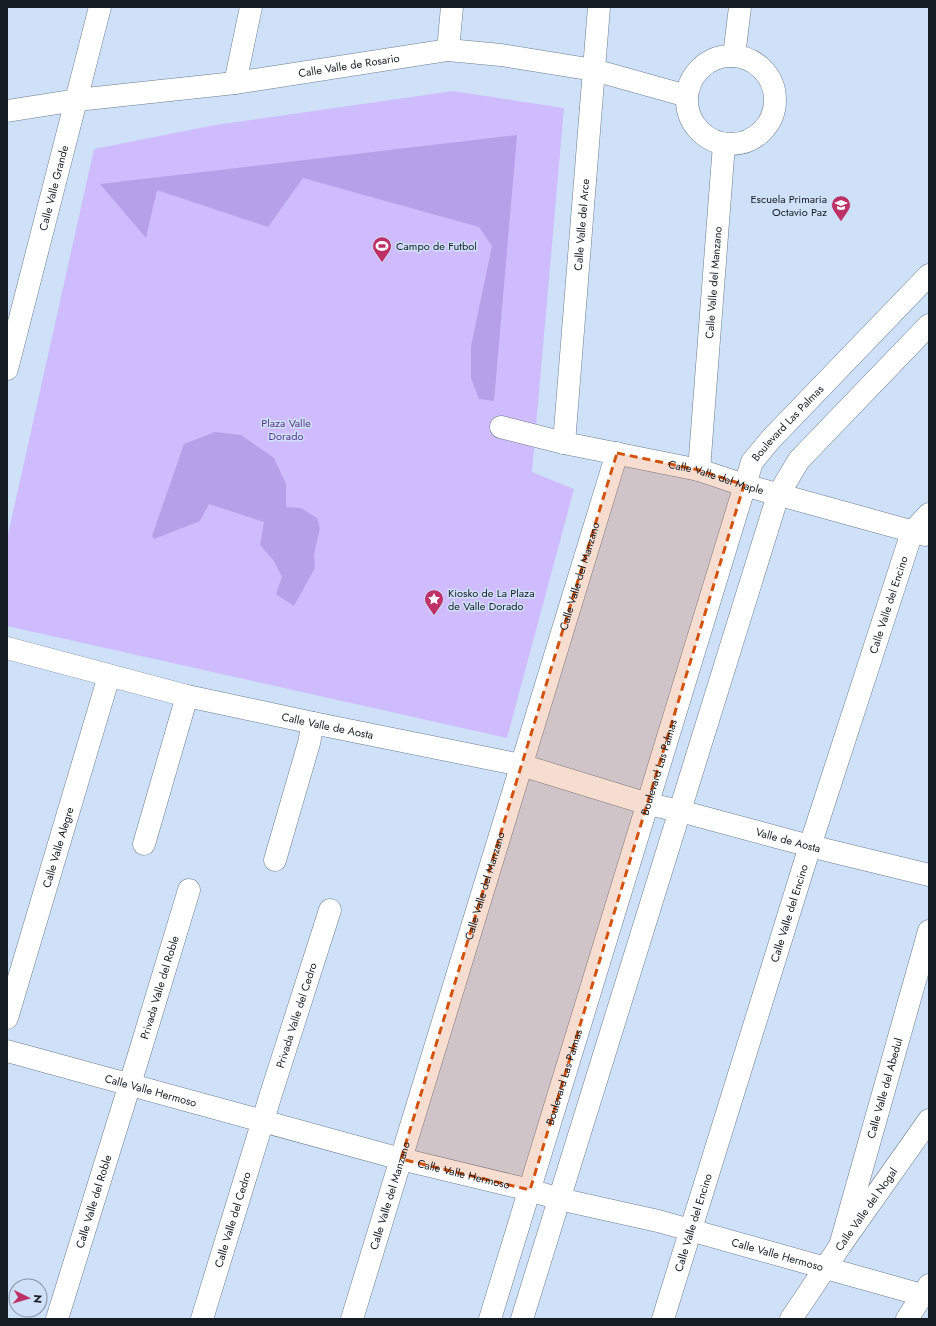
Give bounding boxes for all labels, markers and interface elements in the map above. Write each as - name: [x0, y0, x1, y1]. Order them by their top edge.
- street label: Calle Valle de Rosario: [297, 50, 401, 81]
- street label: Calle Valle Grande: [35, 143, 72, 232]
- street label: Calle Valle del Arce: [570, 178, 593, 271]
- place label: Escuela Primaria Octavio Paz: [750, 191, 827, 220]
- school or university icon: Escuela Primaria Octavio Paz: [830, 194, 852, 222]
- street label: Calle Valle del Manzano: [701, 226, 726, 339]
- sports icon: Campo de Futbol: [371, 235, 393, 263]
- place label: Campo de Futbol: [396, 238, 477, 254]
- street label: Boulevard Las Palmas: [748, 381, 828, 465]
- park label: Plaza Valle Dorado: [261, 415, 311, 444]
- street label: Calle Valle del Maple: [667, 456, 766, 498]
- street label: Calle Valle del Manzano: [555, 520, 603, 632]
- street label: Calle Valle del Encino: [865, 554, 912, 656]
- place label: Kiosko de La Plaza de Valle Dorado: [448, 585, 534, 614]
- place icon: Kiosko de La Plaza de Valle Dorado: [423, 588, 445, 616]
- street label: Calle Valle de Aosta: [280, 709, 375, 743]
- street label: Boulevard Las Palmas: [637, 717, 681, 817]
- street label: Calle Valle Alegre: [38, 805, 78, 890]
- street label: Valle de Aosta: [754, 824, 822, 856]
- street label: Calle Valle del Manzano: [460, 830, 509, 942]
- street label: Calle Valle del Encino: [766, 862, 812, 964]
- street label: Privada Valle del Roble: [136, 933, 183, 1041]
- street label: Privada Valle del Cedro: [272, 961, 321, 1070]
- street label: Boulevard Las Palmas: [542, 1027, 586, 1127]
- street label: Calle Valle del Abedul: [863, 1036, 906, 1140]
- street label: Calle Valle Hermoso: [103, 1070, 199, 1111]
- street label: Calle Valle del Manzano: [366, 1140, 414, 1252]
- street label: Calle Valle del Roble: [71, 1153, 116, 1250]
- street label: Calle Valle Hermoso: [416, 1155, 512, 1193]
- street label: Calle Valle del Nogal: [831, 1164, 901, 1254]
- street label: Calle Valle del Cedro: [210, 1170, 255, 1269]
- street label: Calle Valle del Encino: [670, 1171, 716, 1274]
- street label: Calle Valle Hermoso: [730, 1234, 825, 1275]
- north arrow: [8, 1278, 48, 1318]
- text: N: [30, 1294, 46, 1304]

